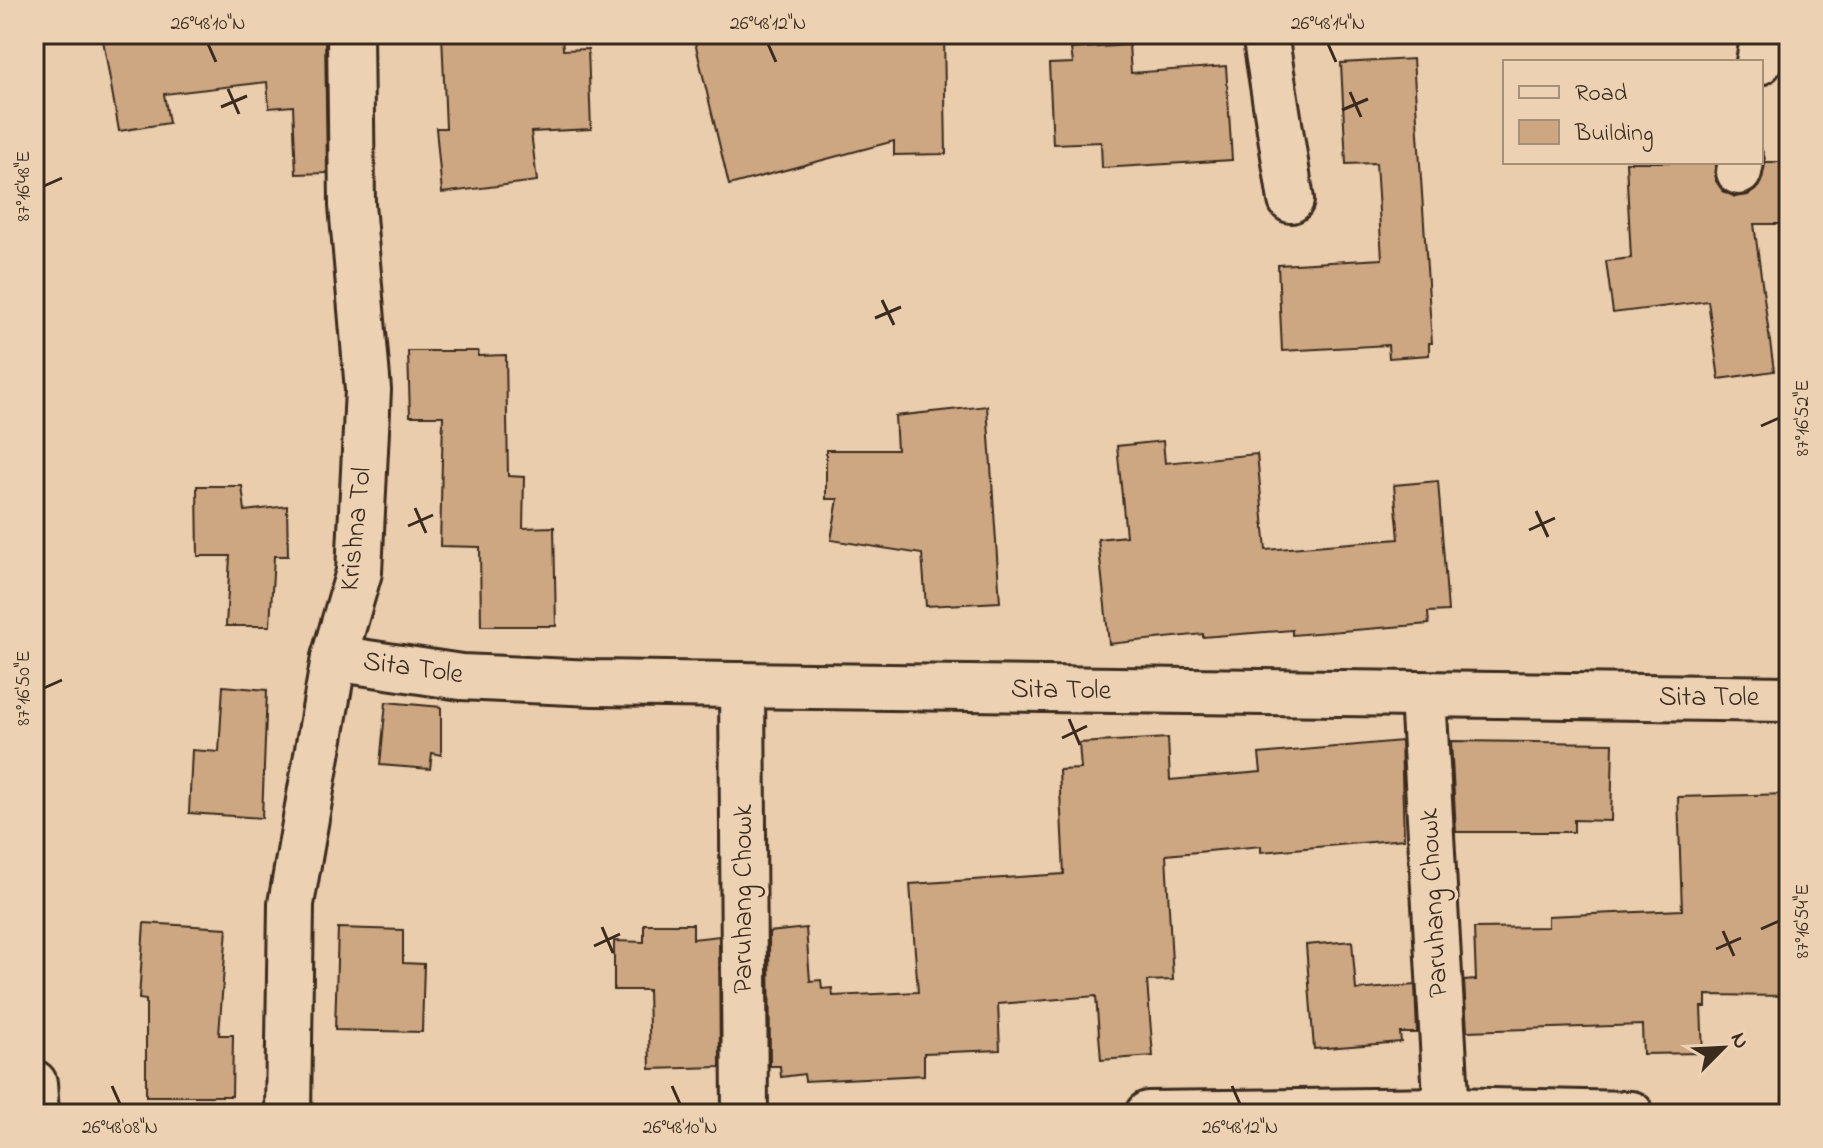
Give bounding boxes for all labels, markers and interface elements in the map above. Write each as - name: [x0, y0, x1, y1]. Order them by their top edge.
- text: 26°48'10"N: [170, 10, 246, 39]
- text: 26°48'12"N: [730, 10, 806, 39]
- text: 26°48'14"N: [1291, 10, 1365, 39]
- legend: [1503, 60, 1763, 164]
- text: Road: [1575, 77, 1628, 112]
- text: Building: [1574, 117, 1654, 152]
- text: 87°16'48"E: [10, 151, 39, 221]
- text: 87°16'52"E: [1789, 380, 1818, 456]
- street label: Krishna Tol: [330, 465, 384, 593]
- street label: Sita Tole: [360, 642, 466, 696]
- text: 87°16'50"E: [10, 650, 39, 726]
- street label: Sita Tole: [1010, 670, 1112, 712]
- street label: Sita Tole: [1659, 678, 1760, 719]
- street label: Paruhang Chowk: [724, 804, 765, 994]
- street label: Paruhang Chowk: [1410, 807, 1460, 999]
- text: 87°16'54"E: [1789, 884, 1818, 958]
- north arrow: [1683, 1008, 1763, 1088]
- text: N: [1721, 1028, 1756, 1054]
- text: 26°48'08"N: [82, 1114, 158, 1143]
- text: 26°48'10"N: [642, 1114, 718, 1143]
- text: 26°48'12"N: [1202, 1114, 1278, 1143]

